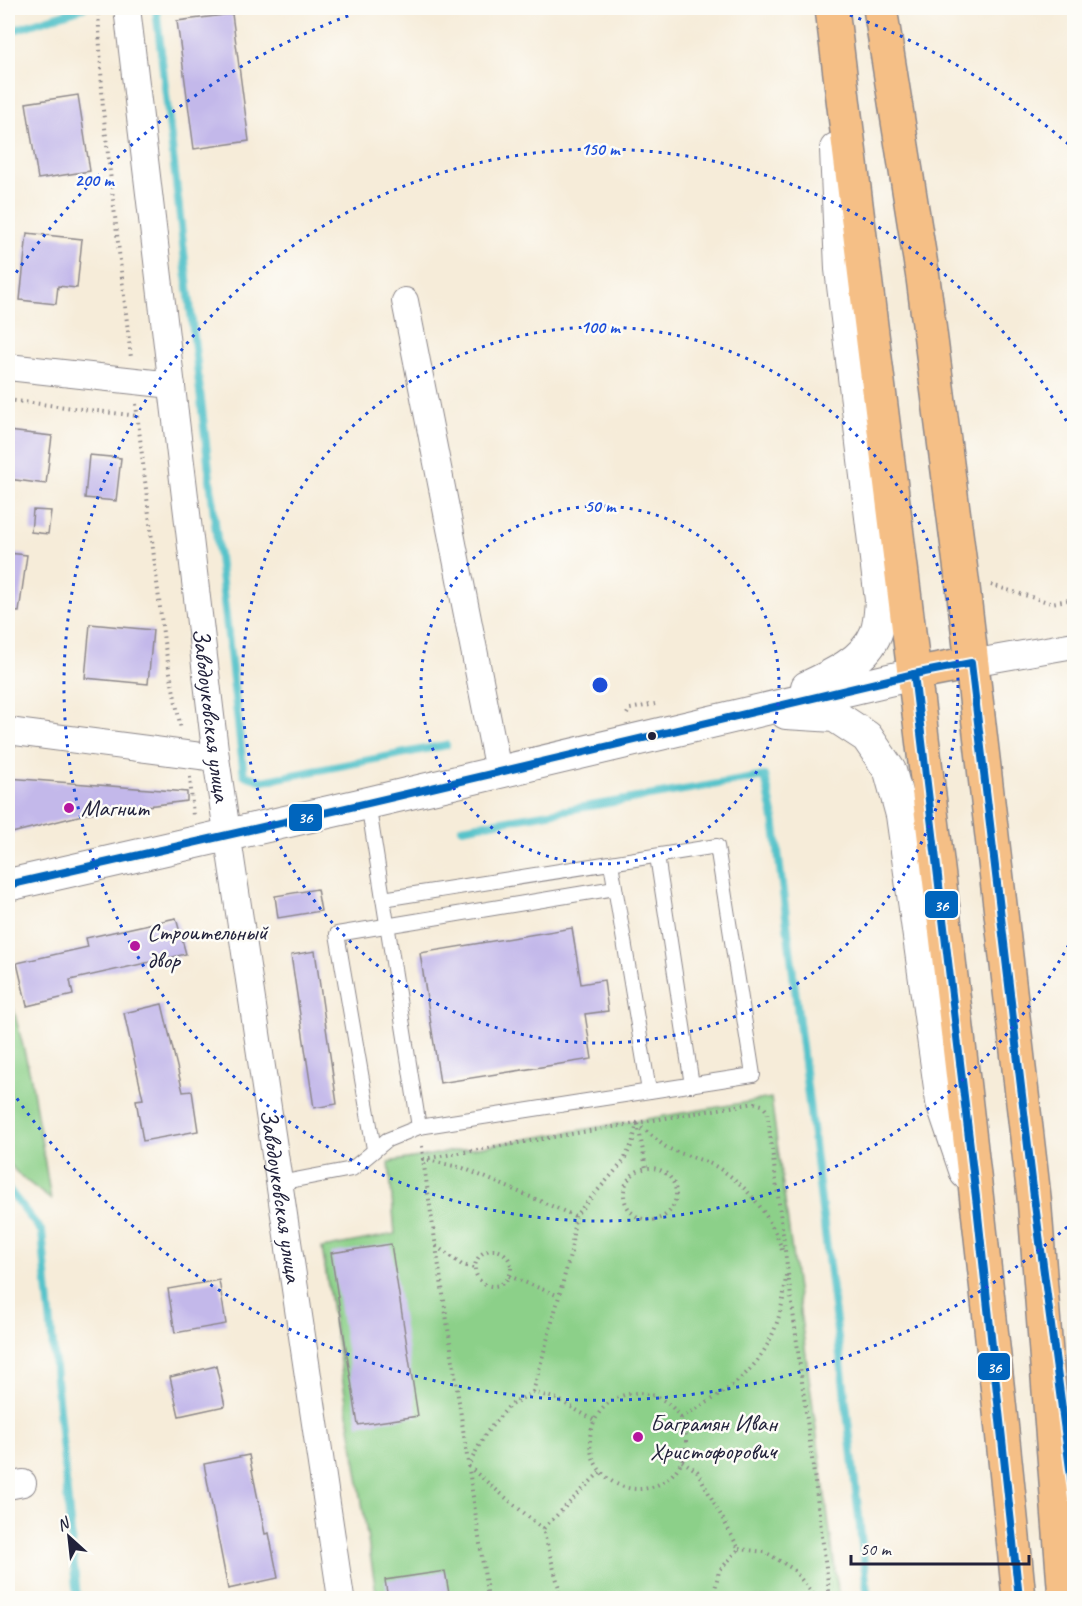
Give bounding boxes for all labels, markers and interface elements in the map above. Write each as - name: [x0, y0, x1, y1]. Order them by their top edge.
- text: 150 m: [581, 138, 621, 160]
- text: 200 m: [75, 169, 115, 191]
- text: 100 m: [581, 316, 621, 338]
- text: 50 m: [585, 495, 617, 517]
- street label: Заводоуковская улица: [186, 627, 238, 805]
- centre of rings: [590, 675, 610, 695]
- unlabelled marker: [646, 730, 658, 742]
- place label: Магнит: [81, 793, 150, 823]
- marker: Магнит: [62, 801, 76, 815]
- line badge: 36: [288, 803, 323, 832]
- text: 36: [298, 808, 314, 828]
- line badge: 36: [924, 890, 959, 919]
- text: 36: [934, 896, 950, 916]
- place label: Строительный двор: [147, 917, 270, 975]
- marker: Строительный двор: [128, 939, 142, 953]
- street label: Заводоуковская улица: [253, 1107, 309, 1286]
- line badge: 36: [977, 1352, 1011, 1381]
- text: 36: [987, 1358, 1003, 1378]
- place label: Баграмян Иван Христофорович: [650, 1408, 779, 1466]
- marker: Баграмян Иван Христофорович: [631, 1430, 645, 1444]
- north arrow: [39, 1507, 99, 1567]
- text: N: [54, 1512, 74, 1536]
- scale bar: [851, 1528, 1030, 1566]
- text: 50 m: [860, 1538, 893, 1560]

